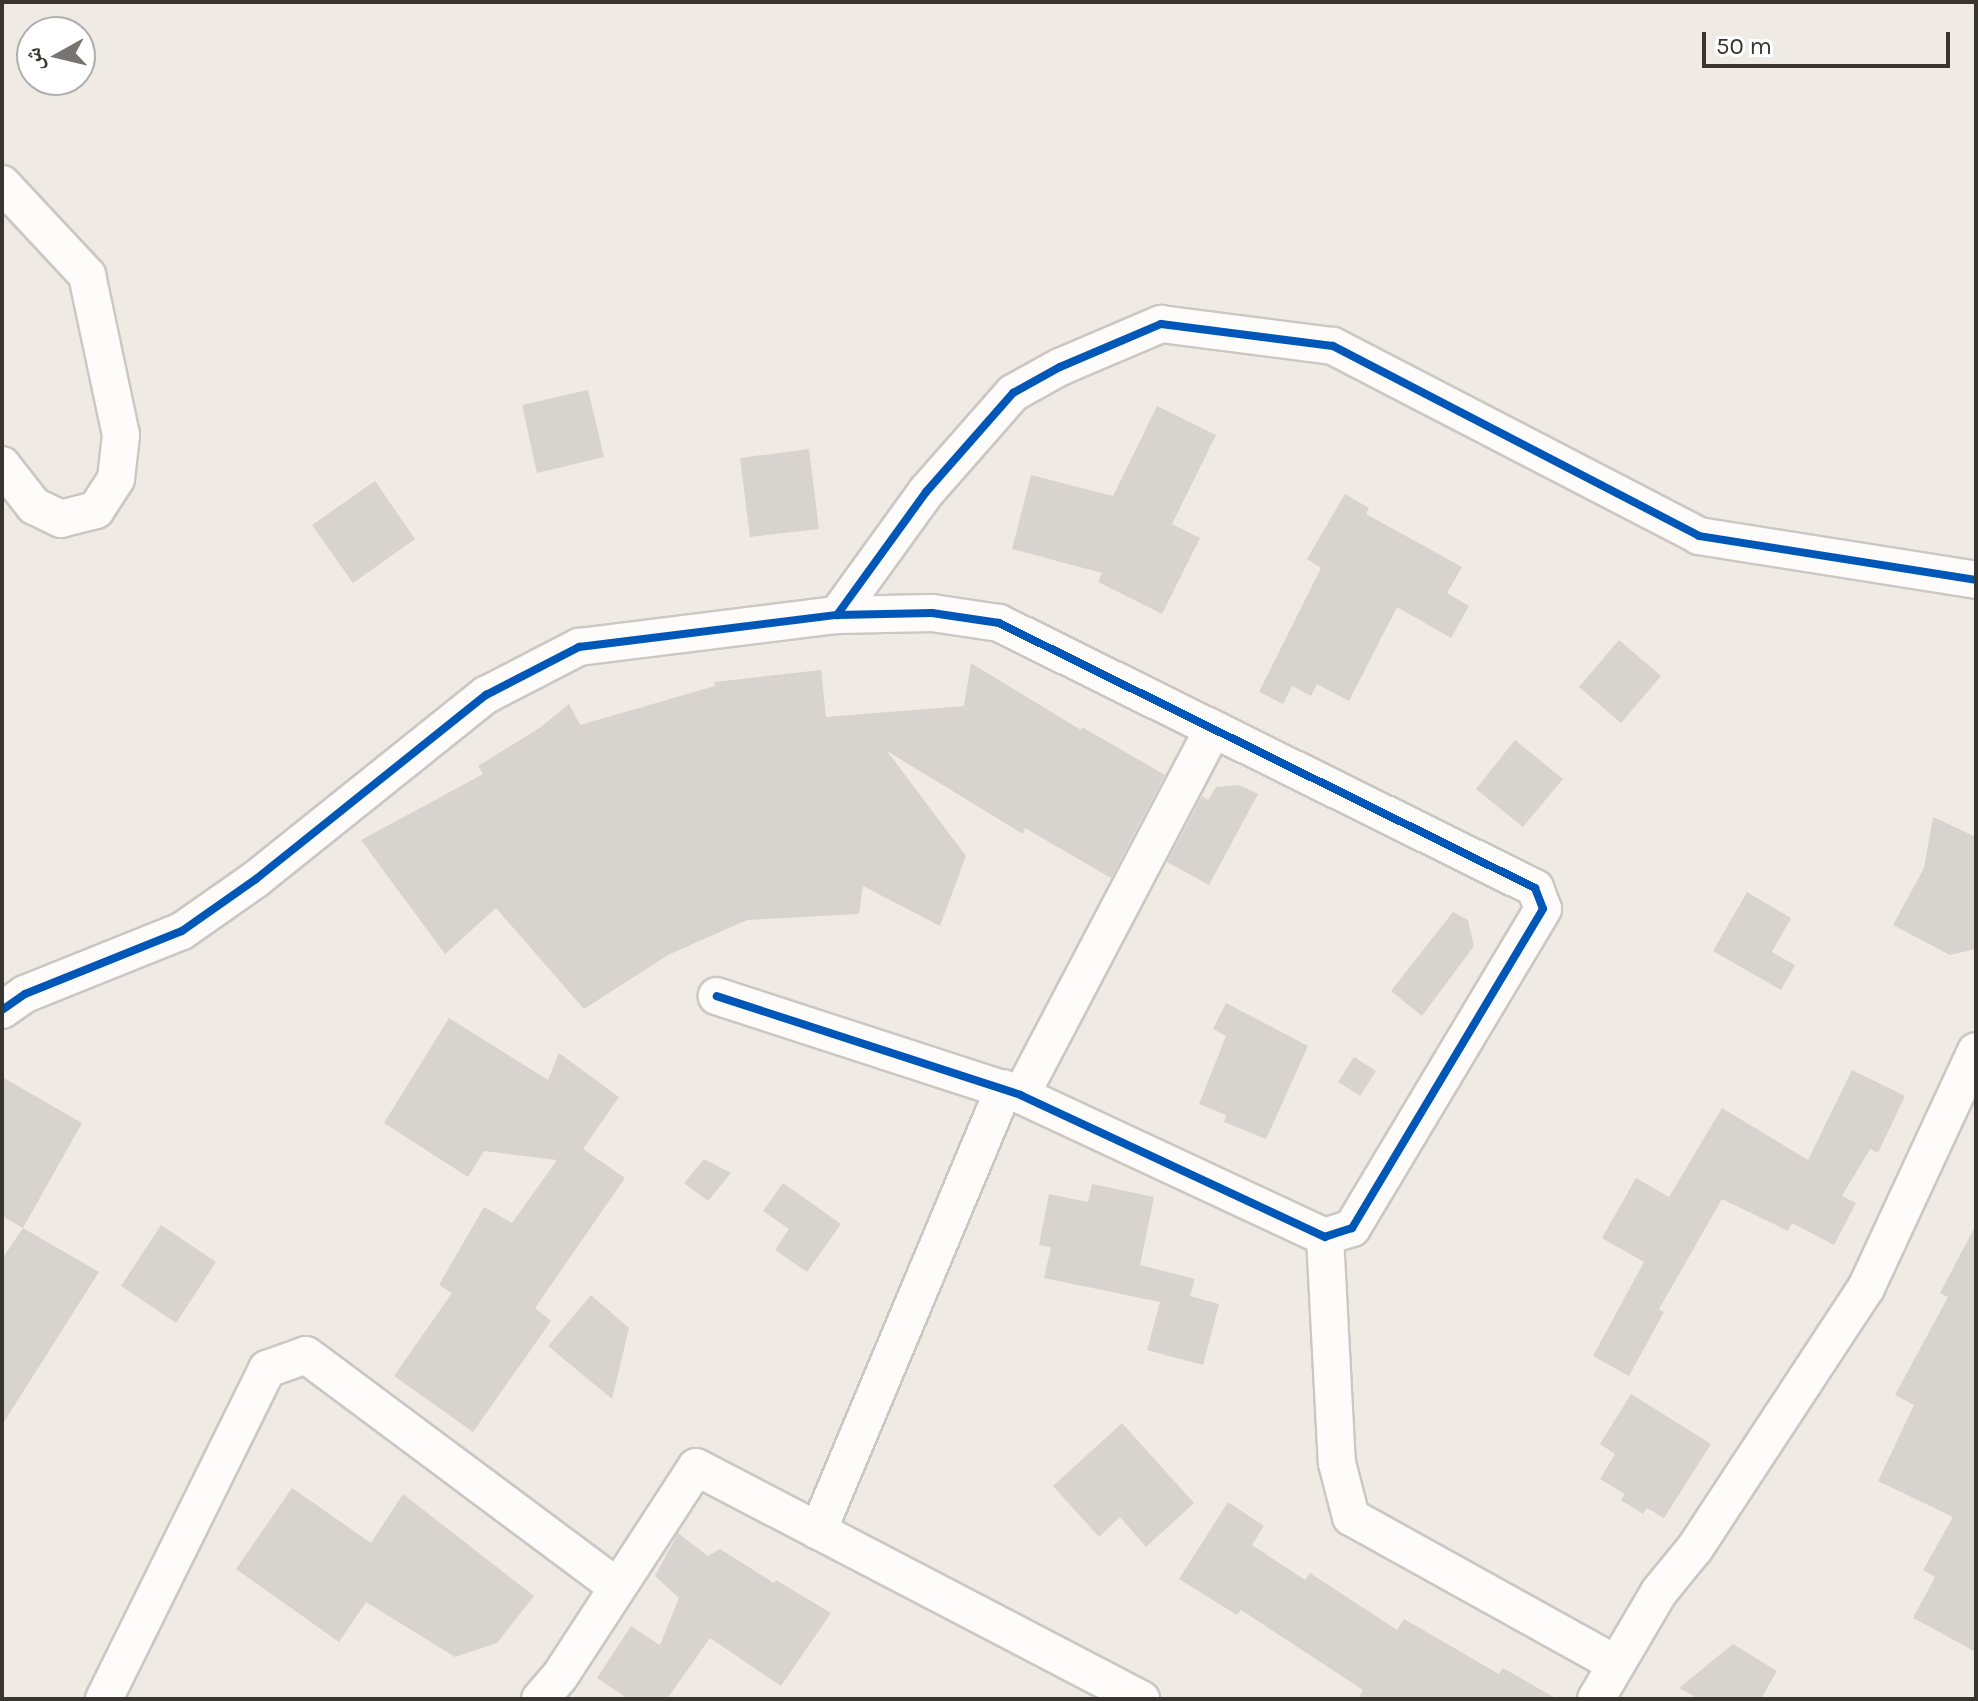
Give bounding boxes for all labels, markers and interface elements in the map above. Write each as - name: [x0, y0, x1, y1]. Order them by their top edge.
- north arrow: [16, 16, 96, 96]
- scale bar: [1706, 16, 1954, 66]
- text: 50 m: [1716, 32, 1772, 60]
- text: ش: [20, 46, 49, 72]

